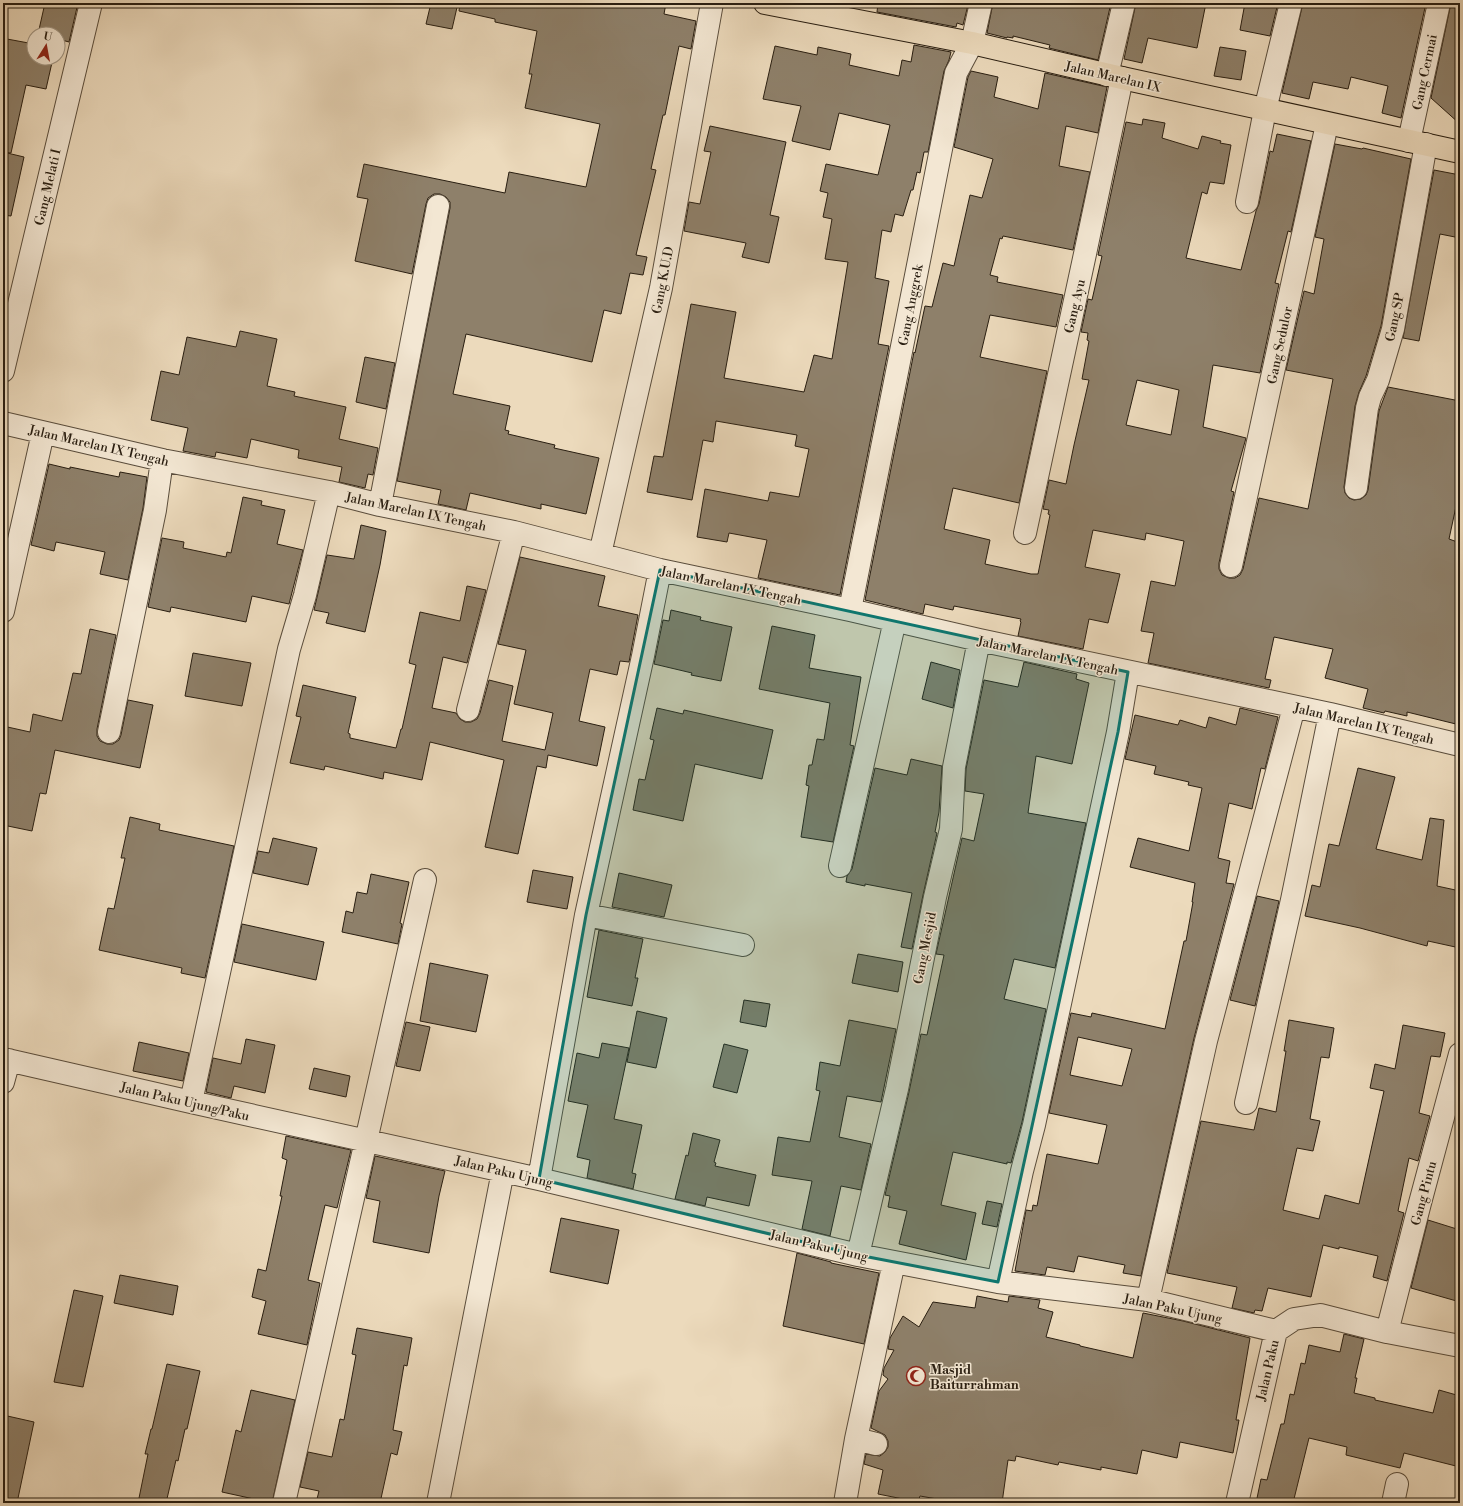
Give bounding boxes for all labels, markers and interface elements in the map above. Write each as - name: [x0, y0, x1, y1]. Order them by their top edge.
- north arrow: [26, 26, 66, 66]
- text: U: [42, 29, 54, 45]
- street label: Gang Cermai: [1409, 33, 1441, 112]
- street label: Jalan Marelan IX: [1062, 58, 1163, 96]
- street label: Gang Melati I: [31, 147, 65, 227]
- street label: Gang K.U.D: [649, 245, 677, 315]
- street label: Gang Anggrek: [895, 262, 927, 347]
- street label: Gang Ayu: [1061, 277, 1089, 335]
- street label: Gang SP: [1382, 291, 1408, 343]
- street label: Gang Sedulor: [1264, 305, 1296, 385]
- street label: Jalan Marelan IX Tengah: [26, 422, 171, 470]
- street label: Jalan Marelan IX Tengah: [343, 489, 488, 535]
- street label: Jalan Marelan IX Tengah: [658, 563, 803, 609]
- street label: Jalan Marelan IX Tengah: [975, 633, 1120, 679]
- street label: Jalan Marelan IX Tengah: [1291, 700, 1436, 748]
- street label: Gang Mesjid: [910, 910, 940, 986]
- street label: Jalan Paku Ujung/Paku: [118, 1079, 252, 1125]
- street label: Jalan Paku Ujung: [452, 1153, 555, 1191]
- street label: Gang Pintu: [1408, 1159, 1440, 1227]
- street label: Jalan Paku Ujung: [767, 1227, 870, 1265]
- street label: Jalan Paku Ujung: [1121, 1291, 1224, 1327]
- street label: Jalan Paku: [1253, 1337, 1283, 1403]
- place label: Masjid Baiturrahman: [930, 1362, 1019, 1393]
- mosque icon: Masjid Baiturrahman: [905, 1365, 927, 1387]

